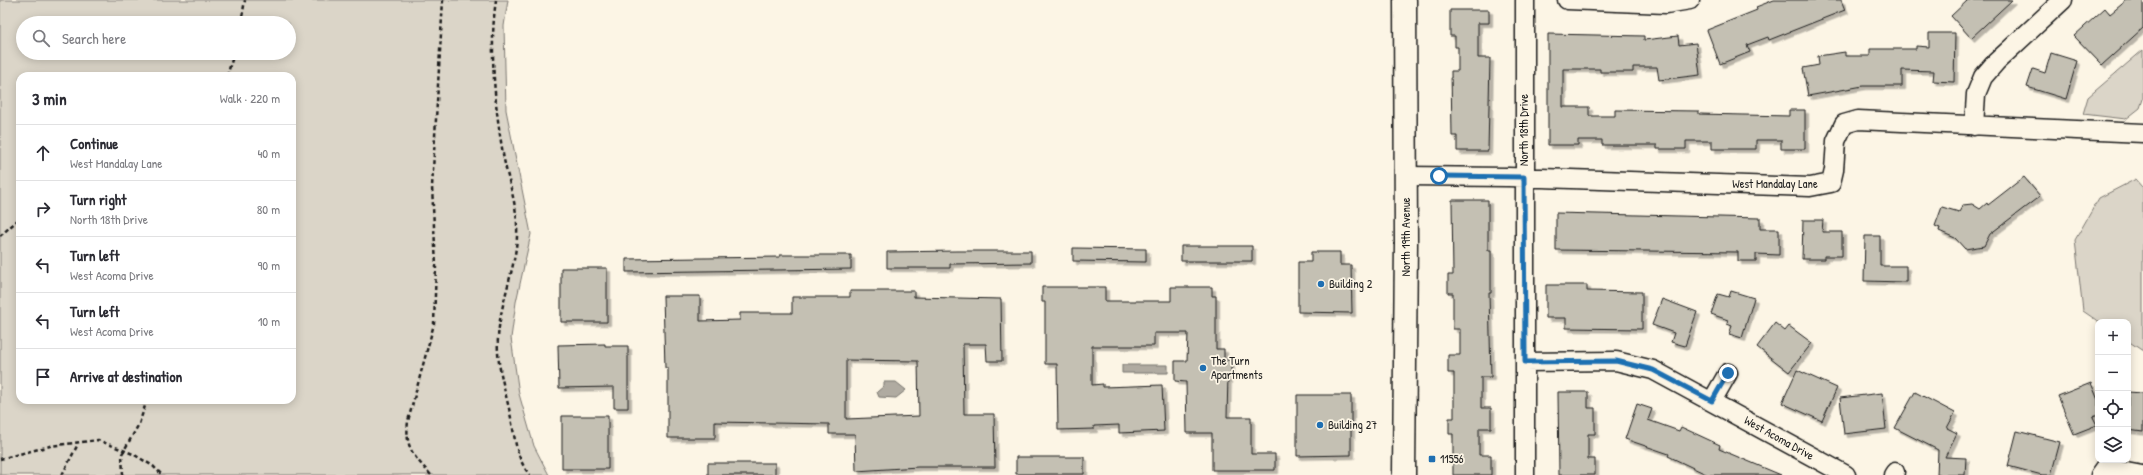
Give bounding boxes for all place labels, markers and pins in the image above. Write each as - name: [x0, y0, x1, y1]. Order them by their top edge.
- place label: Building 2: [1329, 275, 1373, 292]
- marker: Building 2: [1316, 279, 1326, 289]
- place label: The Turn Apartments: [1211, 352, 1263, 383]
- marker: The Turn Apartments: [1198, 363, 1208, 373]
- place label: Building 27: [1328, 416, 1377, 433]
- marker: Building 27: [1315, 420, 1325, 430]
- place label: 11556: [1440, 450, 1464, 467]
- marker: 11556: [1427, 454, 1437, 464]

